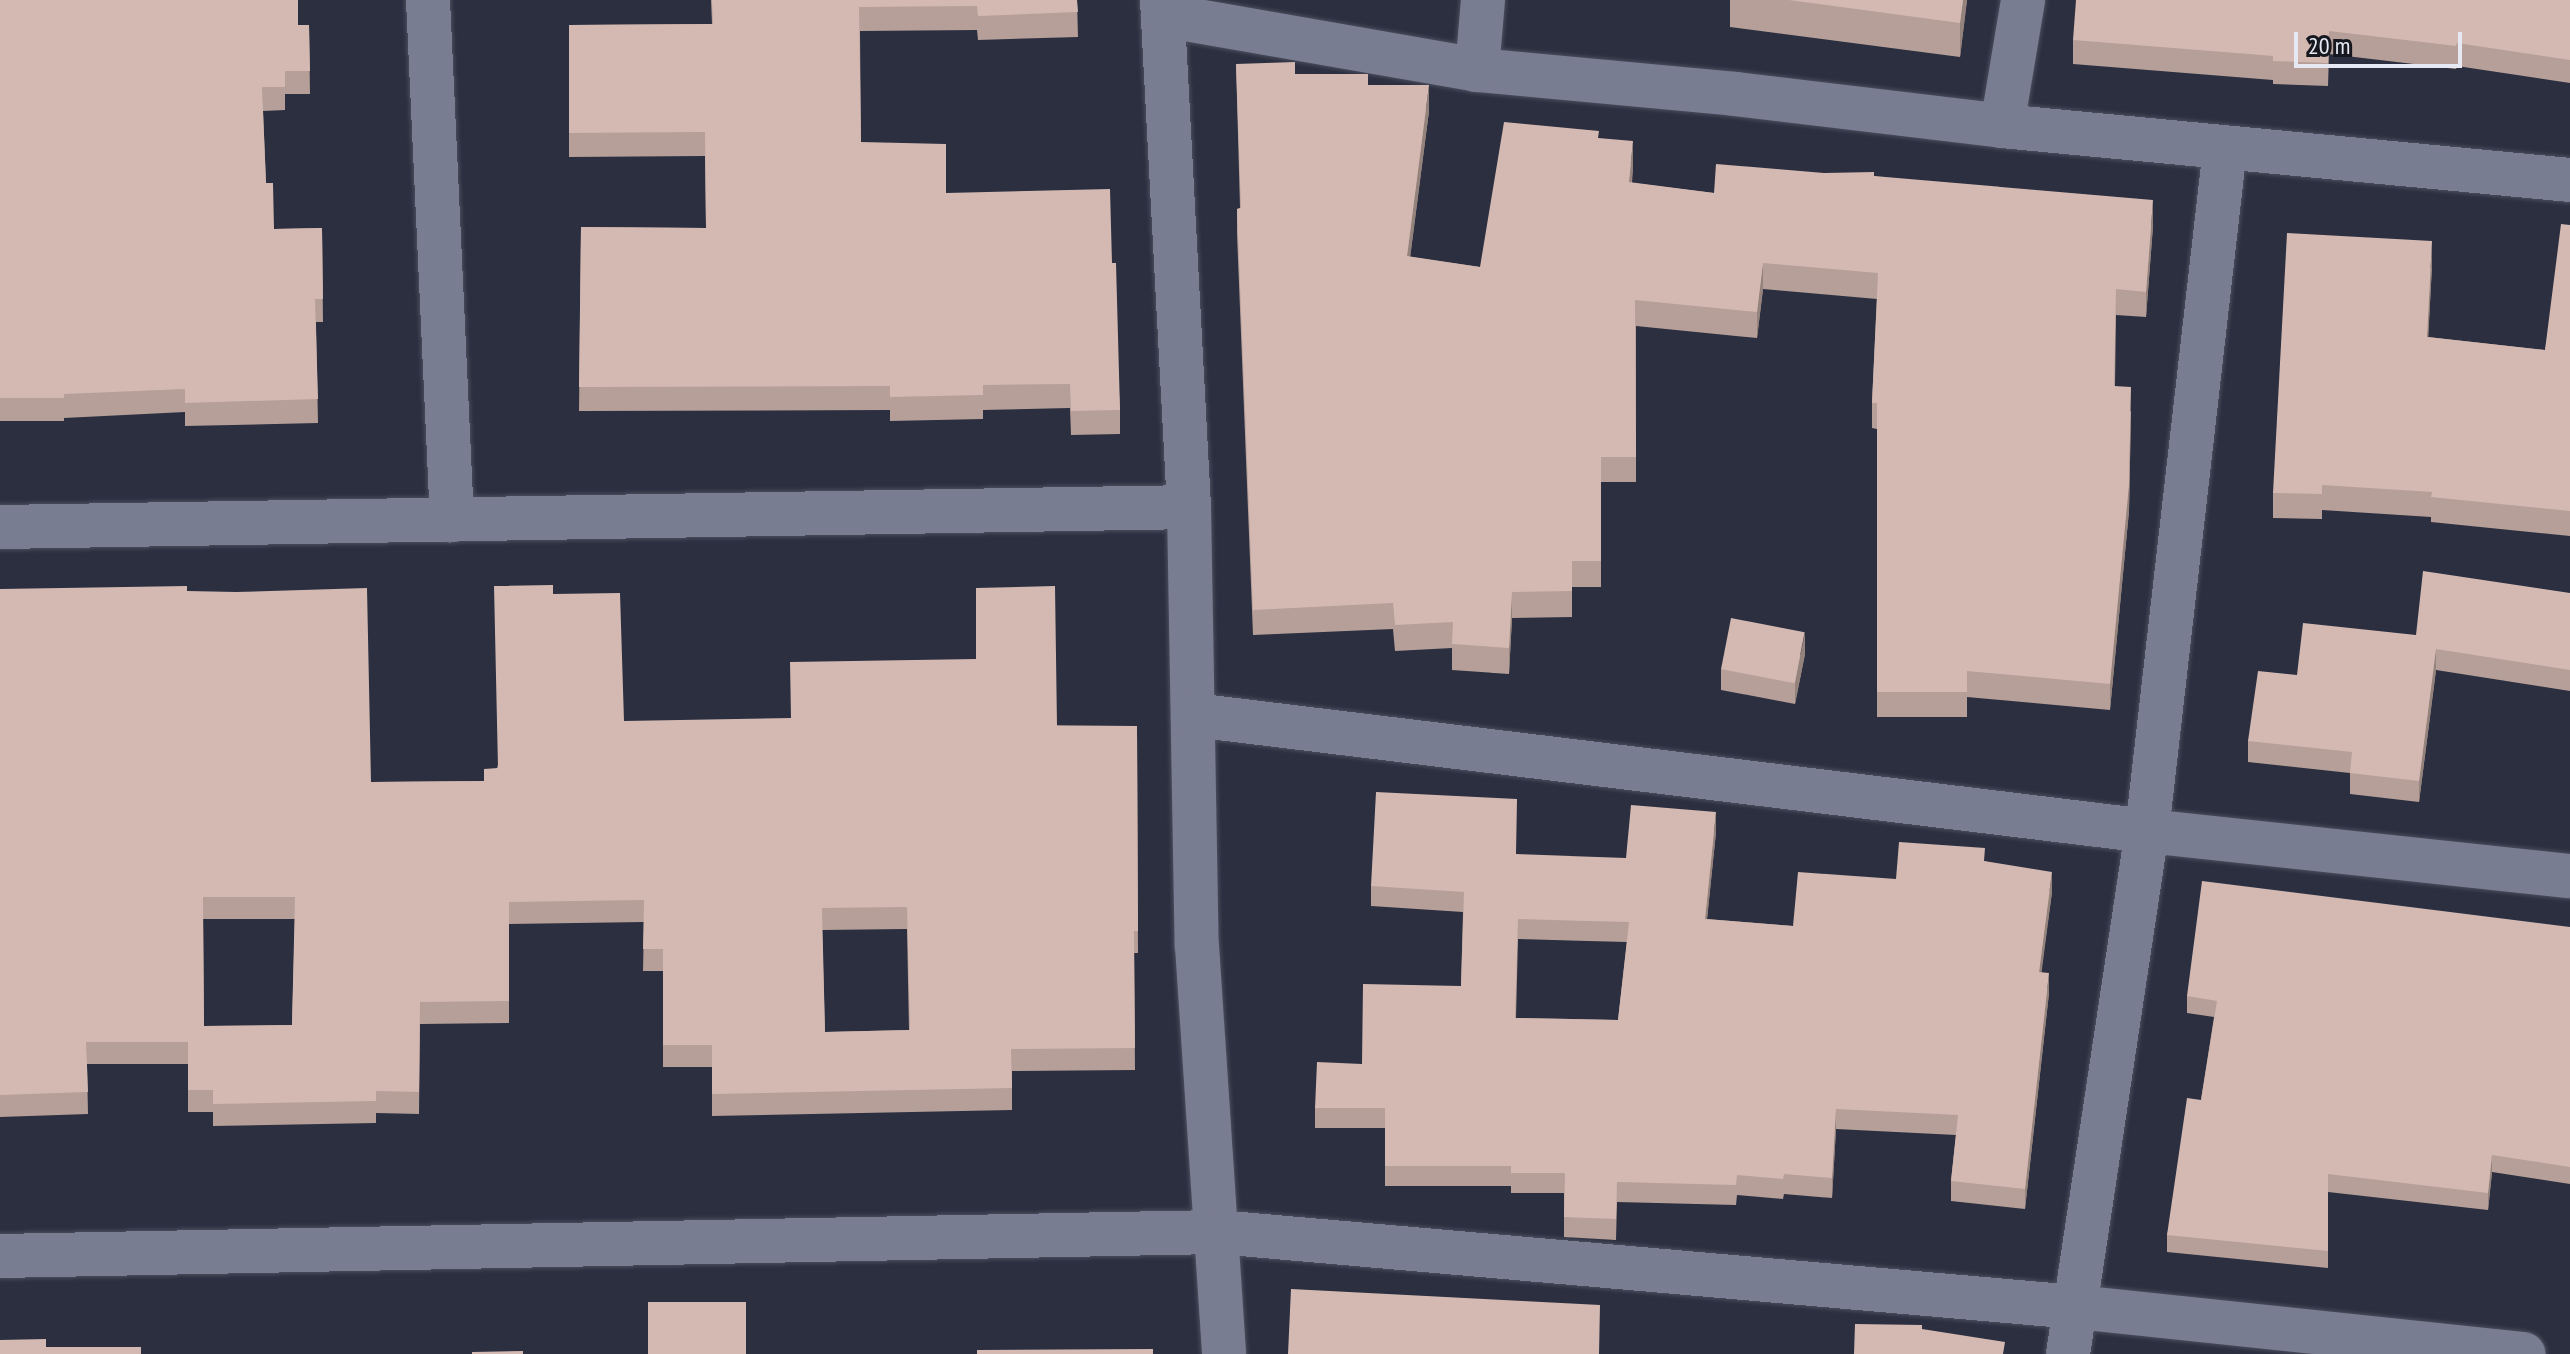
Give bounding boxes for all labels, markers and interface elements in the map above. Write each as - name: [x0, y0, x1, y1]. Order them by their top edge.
- scale bar: [2298, 16, 2466, 66]
- text: 20 m: [2308, 30, 2350, 61]

